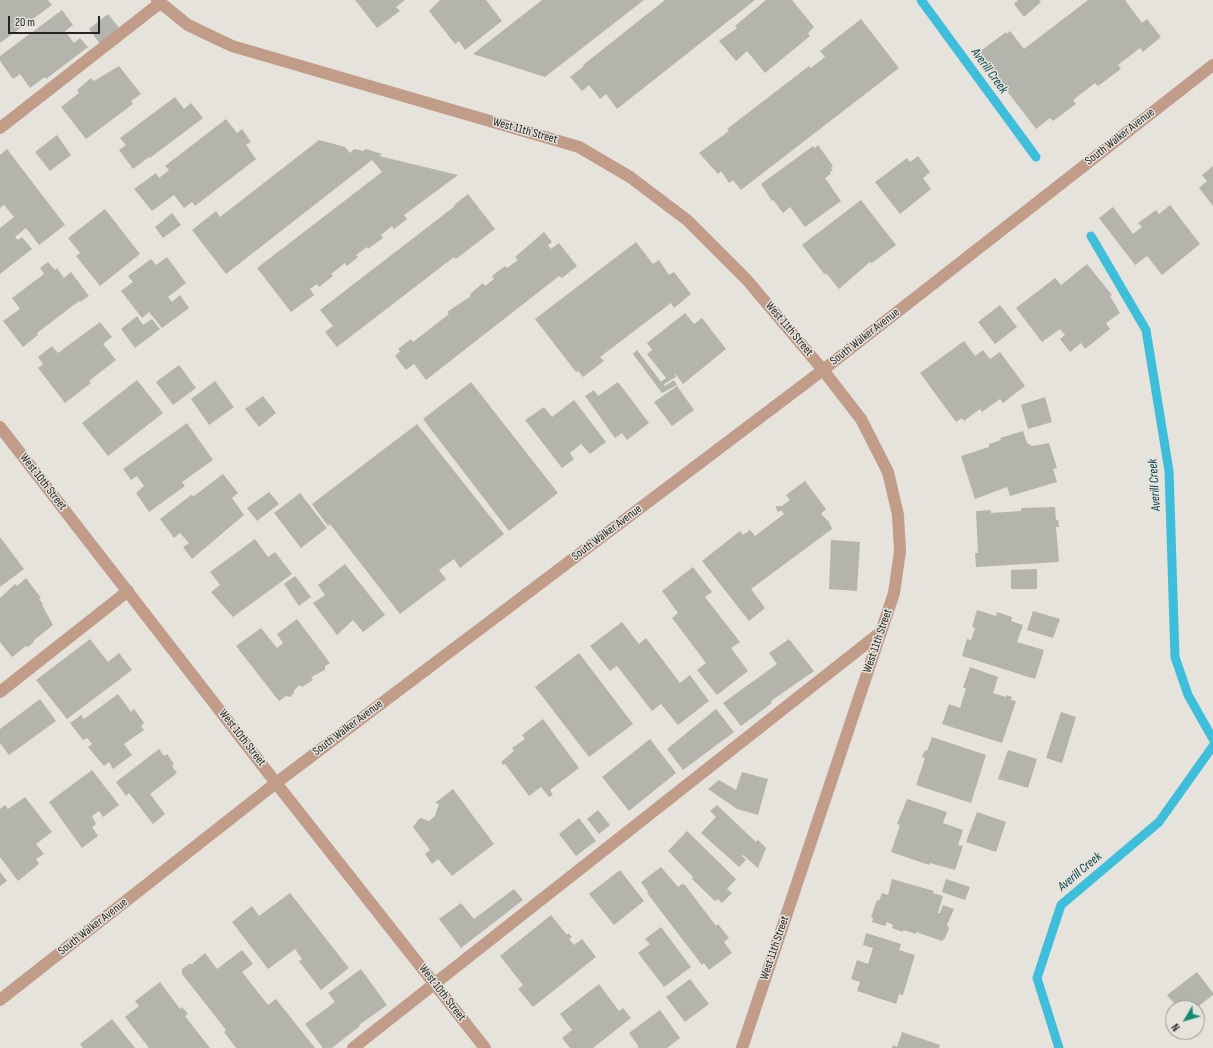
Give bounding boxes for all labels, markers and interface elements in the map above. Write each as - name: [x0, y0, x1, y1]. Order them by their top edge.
- scale bar: [10, 8, 102, 34]
- text: 20 m: [15, 15, 35, 30]
- water label: Averill Creek: [967, 45, 1011, 97]
- street label: South Walker Avenue: [1082, 105, 1158, 169]
- street label: West 11th Street: [491, 115, 559, 147]
- street label: West 11th Street: [762, 299, 816, 359]
- street label: South Walker Avenue: [827, 305, 903, 369]
- street label: West 10th Street: [16, 451, 70, 513]
- water label: Averill Creek: [1145, 458, 1165, 512]
- street label: South Walker Avenue: [569, 502, 645, 564]
- street label: West 11th Street: [860, 607, 896, 675]
- street label: South Walker Avenue: [310, 697, 386, 759]
- street label: West 10th Street: [215, 707, 269, 769]
- water label: Averill Creek: [1055, 849, 1105, 895]
- street label: South Walker Avenue: [55, 895, 131, 959]
- street label: West 11th Street: [757, 914, 793, 982]
- street label: West 10th Street: [415, 962, 469, 1024]
- north arrow: [1165, 1000, 1205, 1040]
- text: N: [1169, 1021, 1183, 1033]

